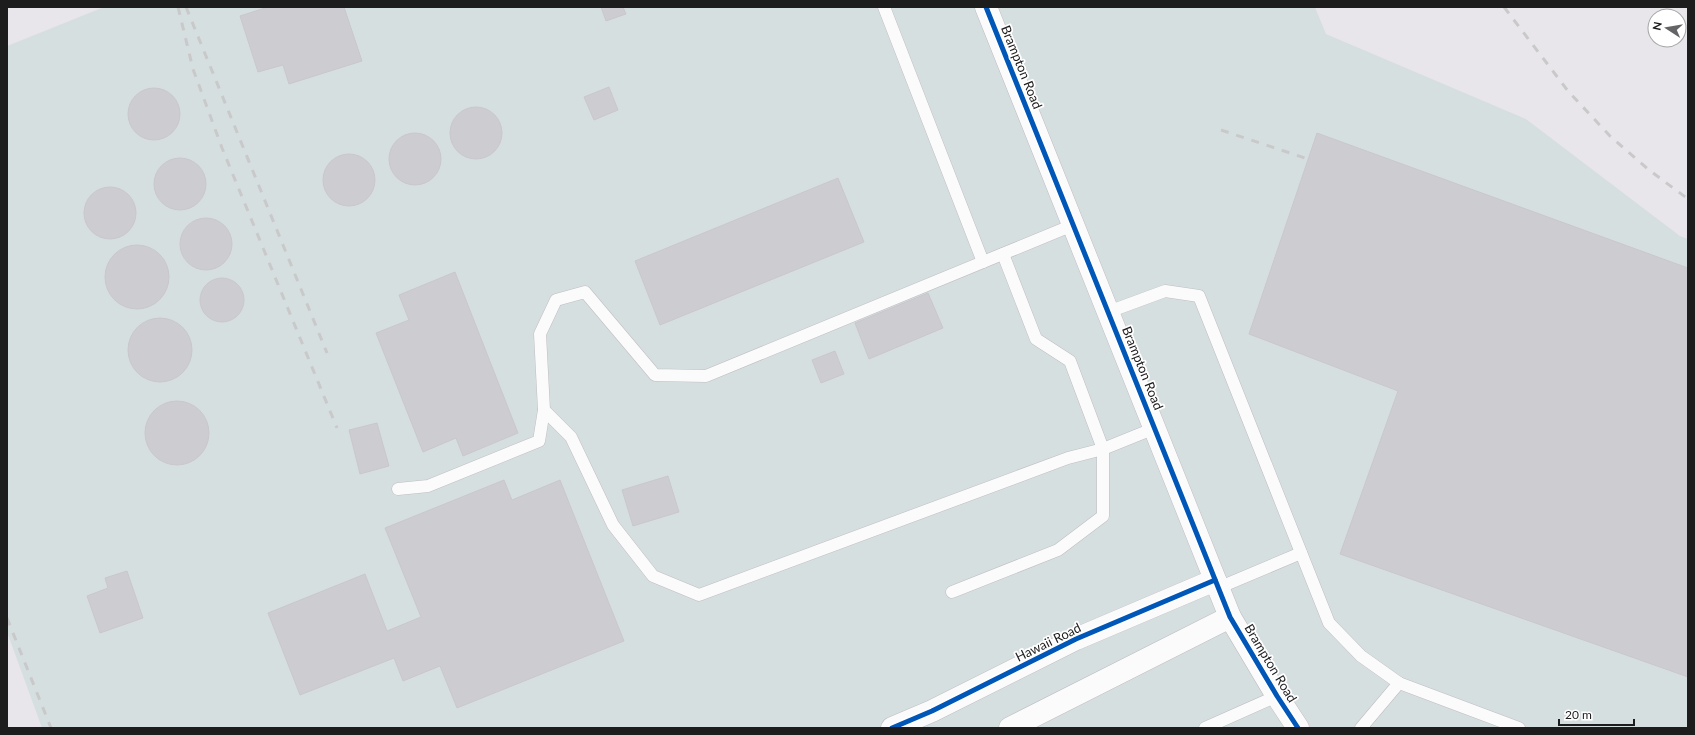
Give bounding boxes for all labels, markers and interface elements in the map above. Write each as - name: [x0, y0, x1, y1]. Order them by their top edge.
- north arrow: [1647, 8, 1687, 48]
- text: N: [1649, 20, 1664, 31]
- street label: Brampton Road: [998, 23, 1046, 111]
- street label: Brampton Road: [1119, 324, 1167, 412]
- street label: Hawaii Road: [1013, 619, 1083, 665]
- street label: Brampton Road: [1241, 621, 1301, 705]
- scale bar: [1559, 701, 1634, 727]
- text: 20 m: [1565, 707, 1592, 722]

